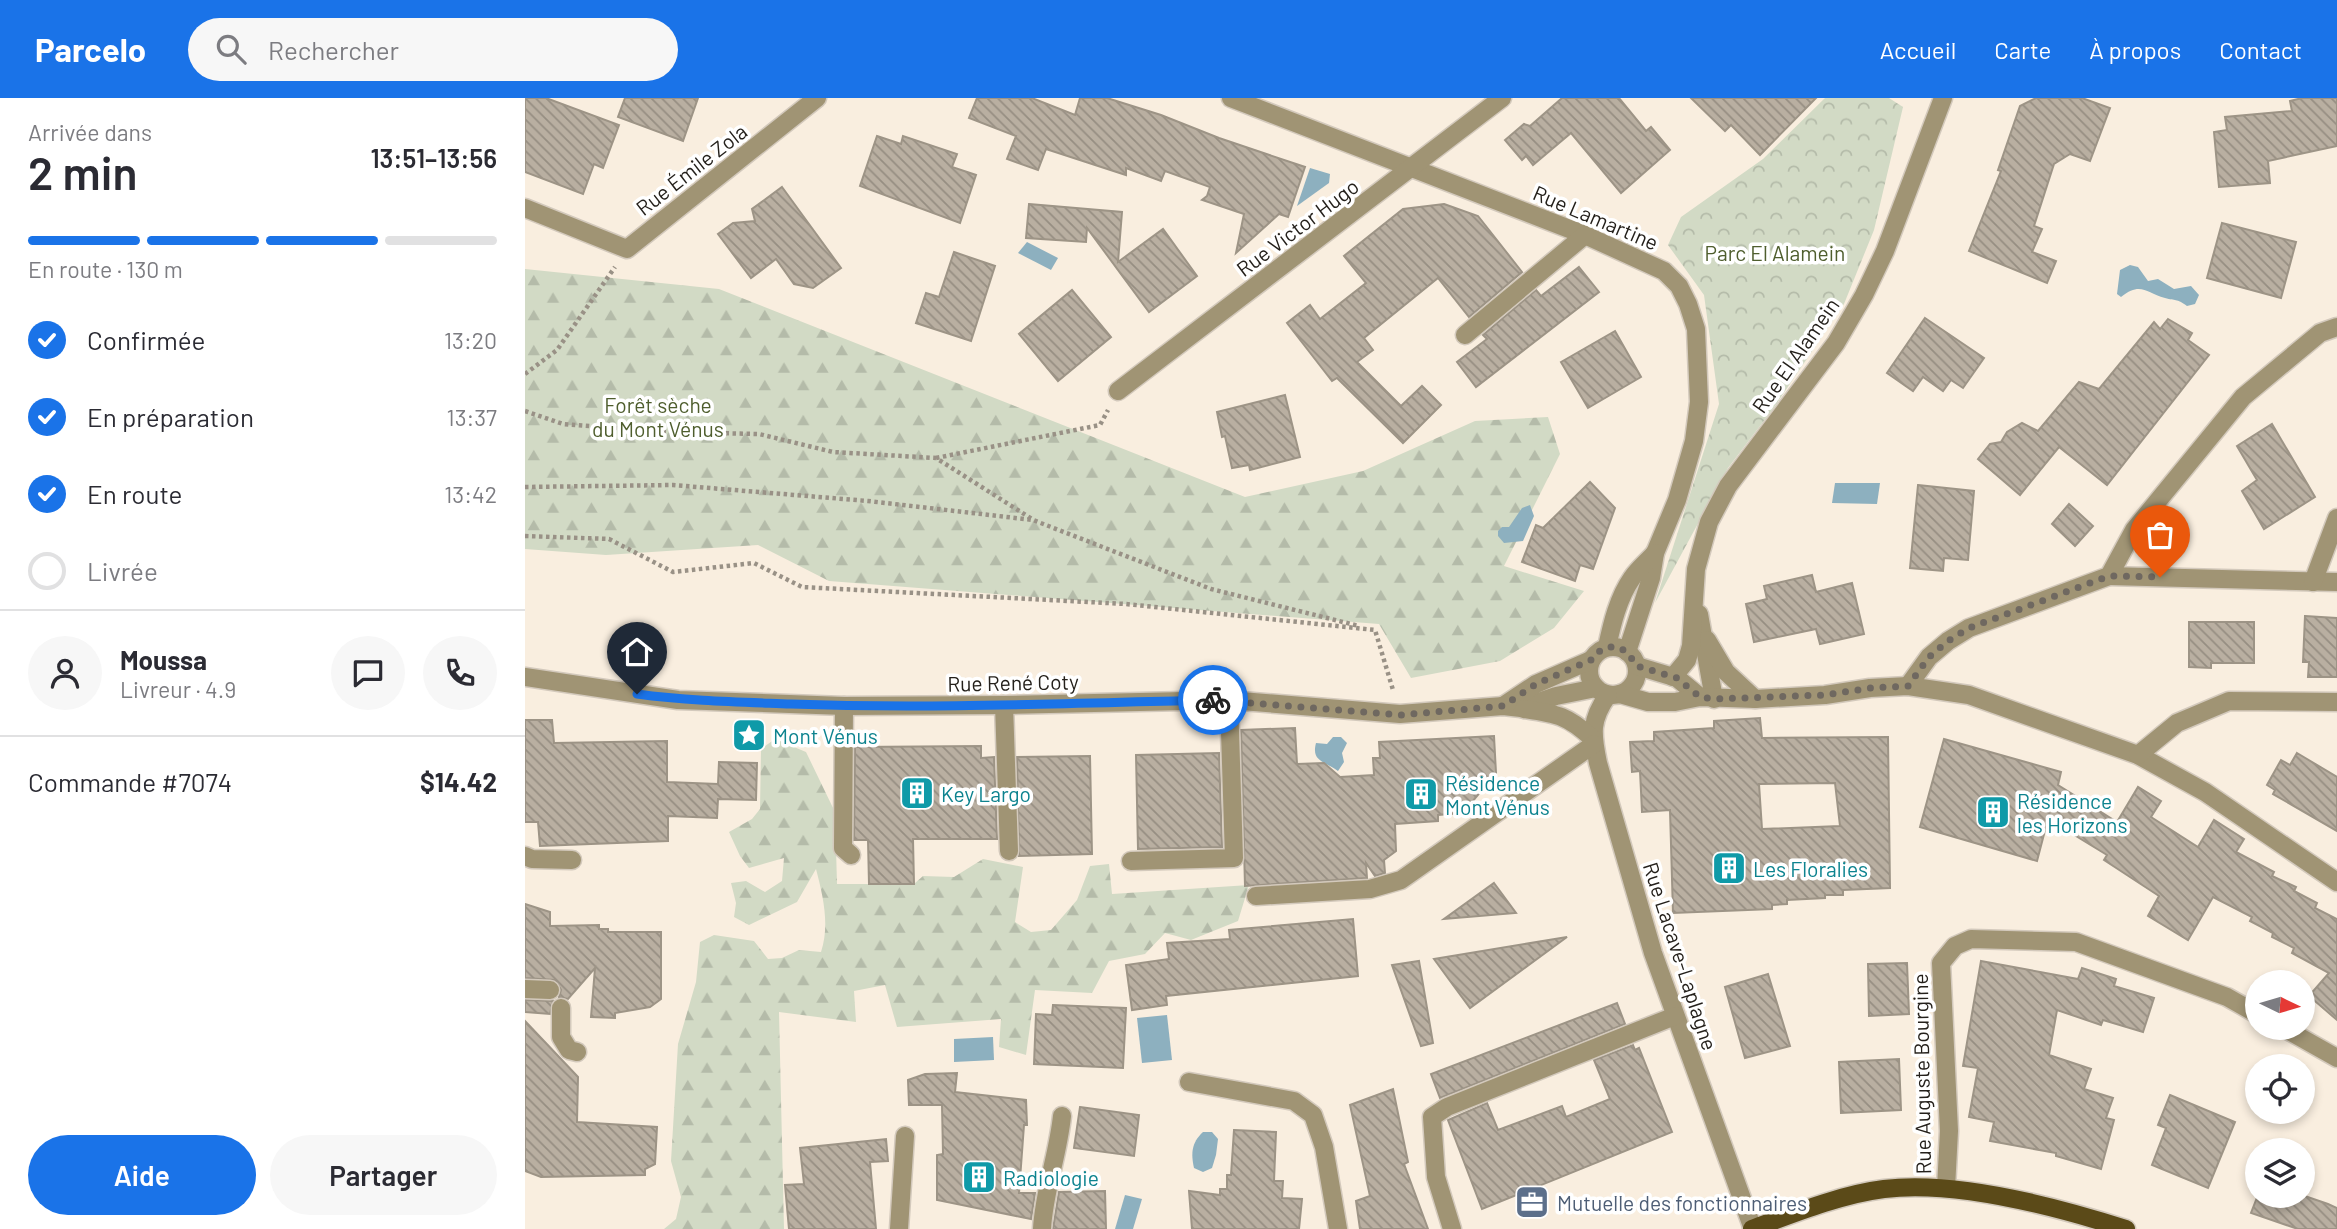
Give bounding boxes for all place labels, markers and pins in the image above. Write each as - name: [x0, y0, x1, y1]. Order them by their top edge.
- pin: [2130, 505, 2190, 577]
- pin: [607, 622, 667, 694]
- place icon: Mont Vénus: [730, 716, 768, 754]
- place label: Mont Vénus: [773, 723, 878, 748]
- place label: Résidence Mont Vénus: [1445, 770, 1550, 819]
- building icon: Key Largo: [898, 774, 936, 812]
- building icon: Résidence Mont Vénus: [1402, 775, 1440, 813]
- place label: Key Largo: [941, 781, 1031, 806]
- place label: Résidence les Horizons: [2017, 788, 2128, 837]
- building icon: Résidence les Horizons: [1974, 793, 2012, 831]
- building icon: Les Floralies: [1710, 849, 1748, 887]
- place label: Les Floralies: [1753, 856, 1868, 881]
- building icon: Radiologie: [960, 1158, 998, 1196]
- place label: Radiologie: [1003, 1165, 1099, 1190]
- office icon: Mutuelle des fonctionnaires: [1513, 1183, 1551, 1221]
- place label: Mutuelle des fonctionnaires: [1557, 1190, 1807, 1215]

